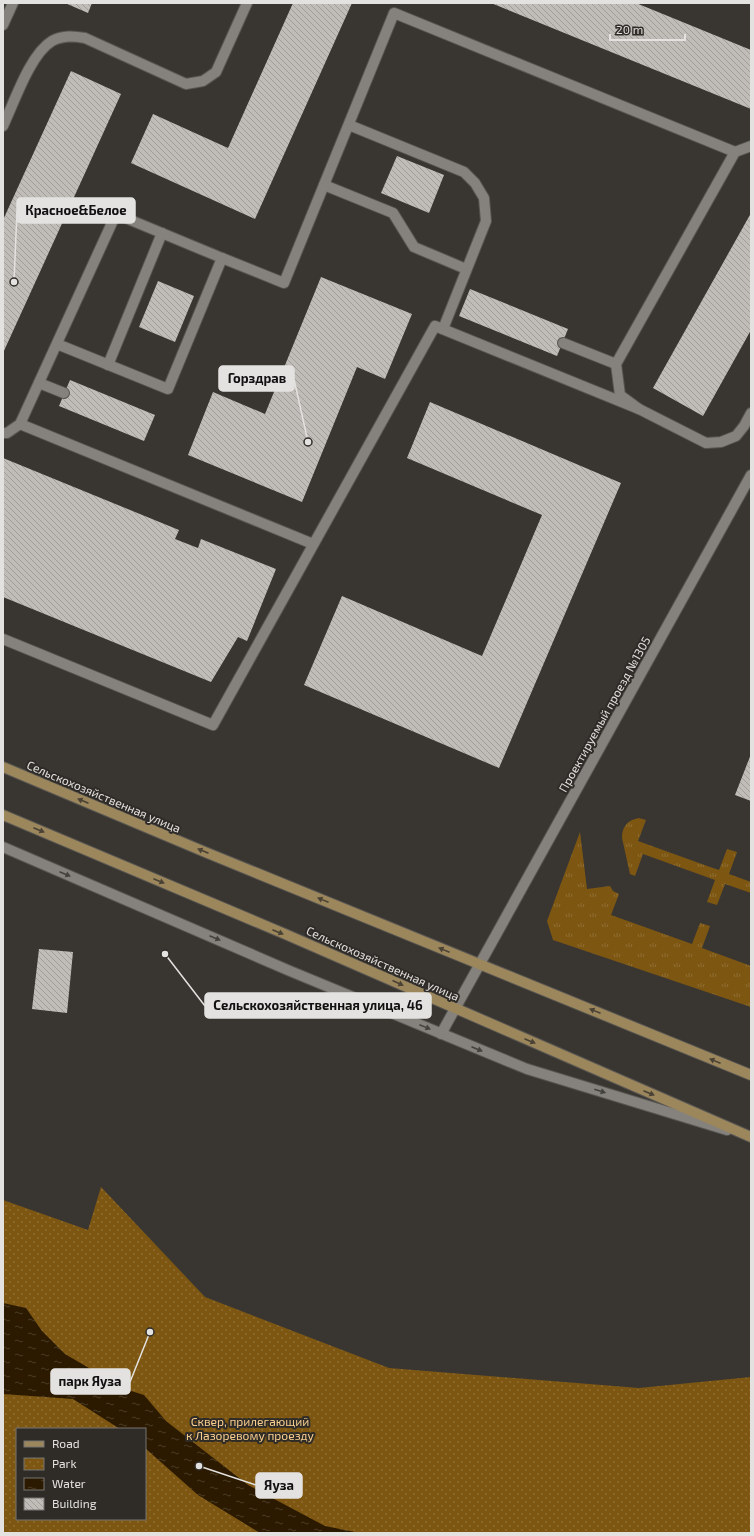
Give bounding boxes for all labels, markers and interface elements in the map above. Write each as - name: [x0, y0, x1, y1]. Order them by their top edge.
- scale bar: [610, 16, 685, 42]
- text: 20 m: [616, 22, 643, 36]
- callout: Красное&Белое: [17, 198, 135, 223]
- text: Красное&Белое: [25, 202, 127, 218]
- callout: Горздрав: [219, 366, 294, 391]
- text: Горздрав: [228, 370, 286, 386]
- street label: Проектируемый проезд №1305: [555, 634, 654, 795]
- street label: Сельскохозяйственная улица: [25, 757, 183, 836]
- one-way arrow: [77, 798, 89, 804]
- one-way arrow: [33, 828, 45, 834]
- one-way arrow: [196, 848, 208, 854]
- one-way arrow: [59, 871, 70, 877]
- one-way arrow: [153, 878, 164, 884]
- one-way arrow: [317, 897, 329, 903]
- street label: Сельскохозяйственная улица: [304, 923, 462, 1004]
- one-way arrow: [273, 929, 285, 935]
- one-way arrow: [209, 936, 221, 942]
- one-way arrow: [437, 946, 449, 952]
- one-way arrow: [392, 981, 404, 987]
- callout: Сельскохозяйственная улица, 46: [205, 993, 431, 1018]
- text: Сельскохозяйственная улица, 46: [213, 997, 423, 1013]
- one-way arrow: [588, 1008, 600, 1014]
- one-way arrow: [419, 1024, 431, 1030]
- one-way arrow: [524, 1038, 535, 1044]
- one-way arrow: [472, 1046, 484, 1052]
- one-way arrow: [708, 1057, 720, 1063]
- one-way arrow: [594, 1089, 606, 1095]
- one-way arrow: [643, 1089, 655, 1096]
- callout: парк Яуза: [51, 1369, 130, 1394]
- text: парк Яуза: [58, 1373, 122, 1389]
- park label: Сквер, прилегающий к Лазоревому проезду: [186, 1414, 314, 1443]
- legend: [16, 1428, 146, 1520]
- text: Road: [52, 1436, 80, 1450]
- text: Park: [52, 1456, 77, 1470]
- callout: Яуза: [256, 1473, 302, 1498]
- text: Water: [52, 1476, 86, 1490]
- text: Яуза: [264, 1477, 294, 1493]
- text: Building: [52, 1496, 97, 1510]

